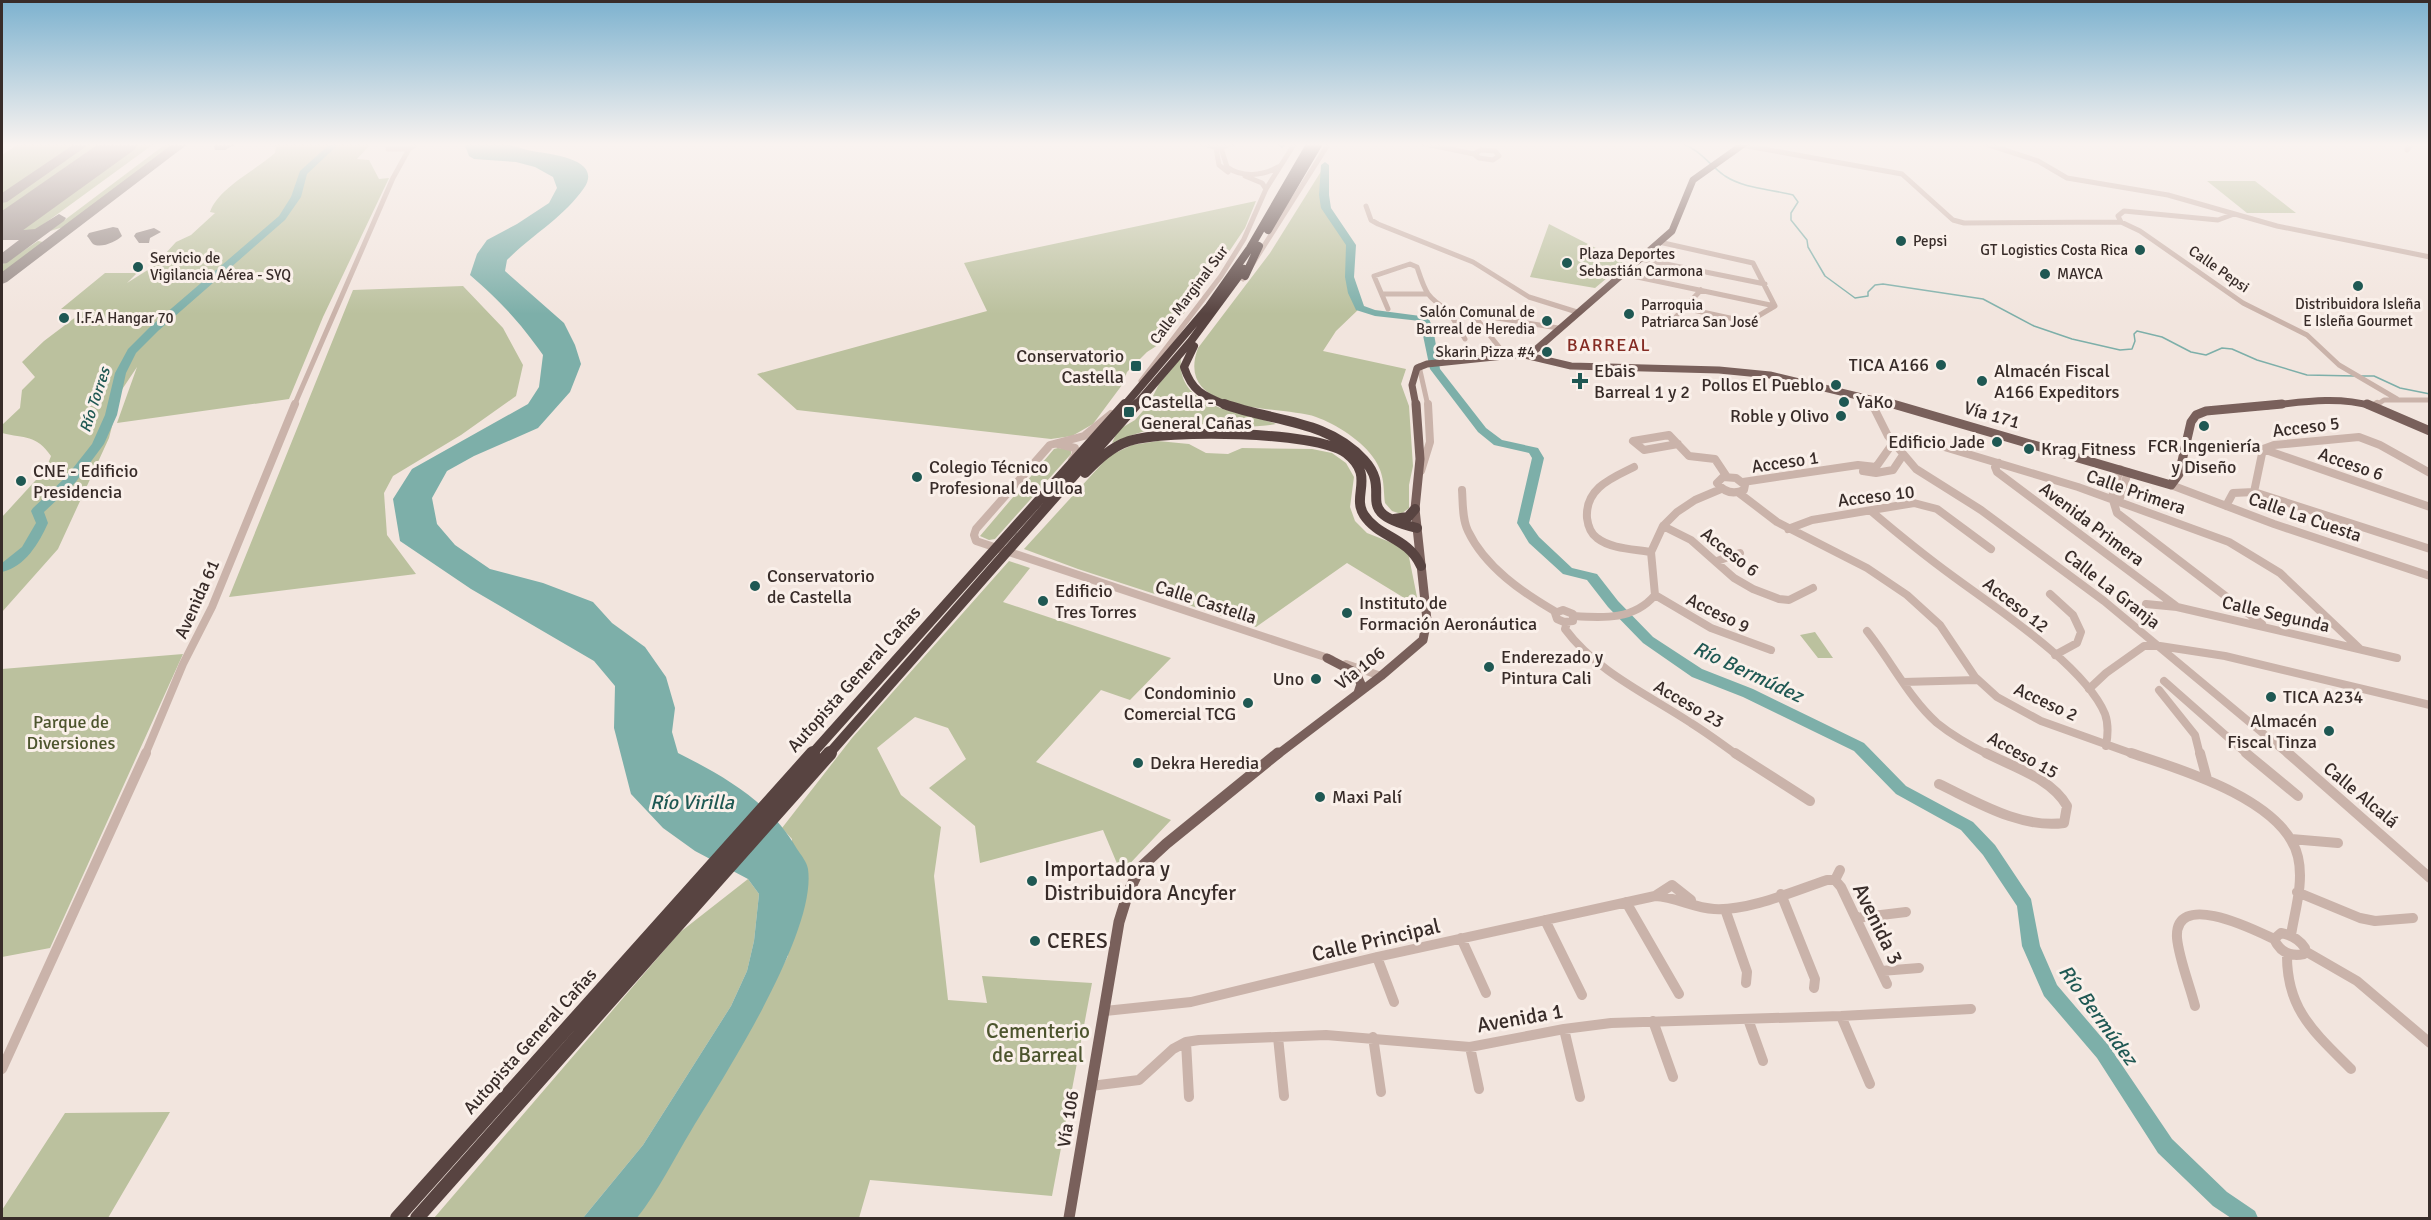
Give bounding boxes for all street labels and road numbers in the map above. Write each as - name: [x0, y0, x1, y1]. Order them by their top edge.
- street label: Calle Marginal Sur: [1146, 242, 1232, 348]
- street label: Calle Pepsi: [2185, 242, 2253, 296]
- street label: Vía 171: [1961, 397, 2023, 433]
- street label: Acceso 5: [2271, 412, 2341, 442]
- street label: Acceso 6: [2315, 443, 2387, 485]
- street label: Acceso 1: [1750, 446, 1820, 478]
- street label: Calle Primera: [2083, 465, 2189, 519]
- street label: Avenida Primera: [2035, 477, 2149, 571]
- street label: Acceso 10: [1836, 480, 1916, 512]
- street label: Calle La Cuesta: [2246, 487, 2364, 547]
- street label: Acceso 6: [1697, 523, 1763, 581]
- street label: Calle La Granja: [2059, 544, 2165, 634]
- street label: Avenida 61: [170, 556, 224, 642]
- street label: Acceso 12: [1979, 573, 2053, 637]
- street label: Calle Castella: [1152, 575, 1260, 629]
- street label: Acceso 9: [1683, 588, 1753, 638]
- street label: Calle Segunda: [2220, 591, 2332, 637]
- street label: Autopista General Cañas: [783, 601, 925, 757]
- street label: Vía 106: [1331, 642, 1389, 694]
- street label: Acceso 23: [1650, 675, 1728, 733]
- street label: Acceso 2: [2011, 678, 2081, 726]
- street label: Acceso 15: [1984, 727, 2062, 783]
- street label: Calle Alcalá: [2319, 757, 2403, 833]
- street label: Avenida 3: [1847, 879, 1909, 969]
- street label: Calle Principal: [1309, 913, 1443, 967]
- street label: Autopista General Cañas: [459, 963, 601, 1119]
- street label: Avenida 1: [1475, 998, 1565, 1038]
- street label: Vía 106: [1053, 1089, 1083, 1149]

